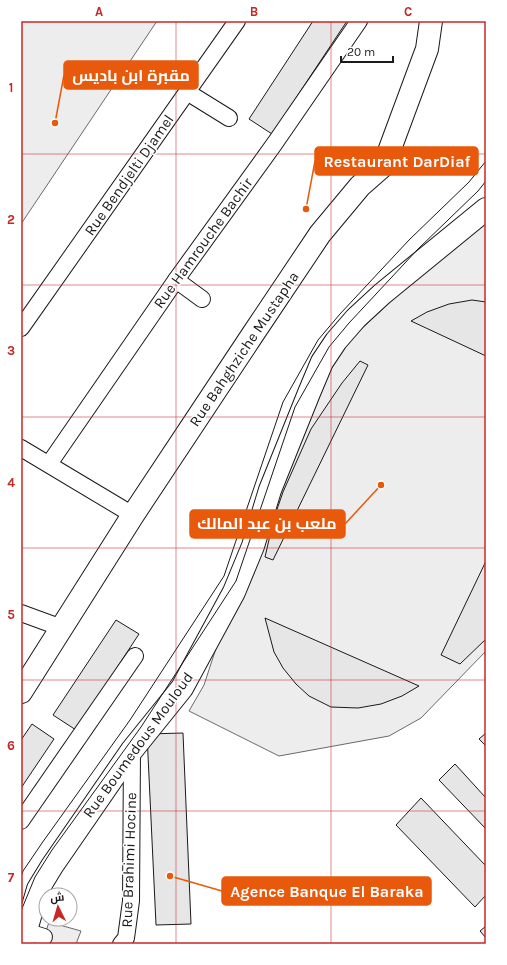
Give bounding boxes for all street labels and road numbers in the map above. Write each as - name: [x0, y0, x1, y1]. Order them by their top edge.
- street label: Rue Bendjelti Djamel: [80, 111, 178, 239]
- street label: Rue Hamrouche Bachir: [150, 174, 257, 312]
- street label: Rue Bahghziche Mustapha: [185, 268, 303, 430]
- street label: Rue Boumedous Mouloud: [79, 669, 197, 821]
- street label: Rue Brahimi Hocine: [118, 792, 140, 928]

